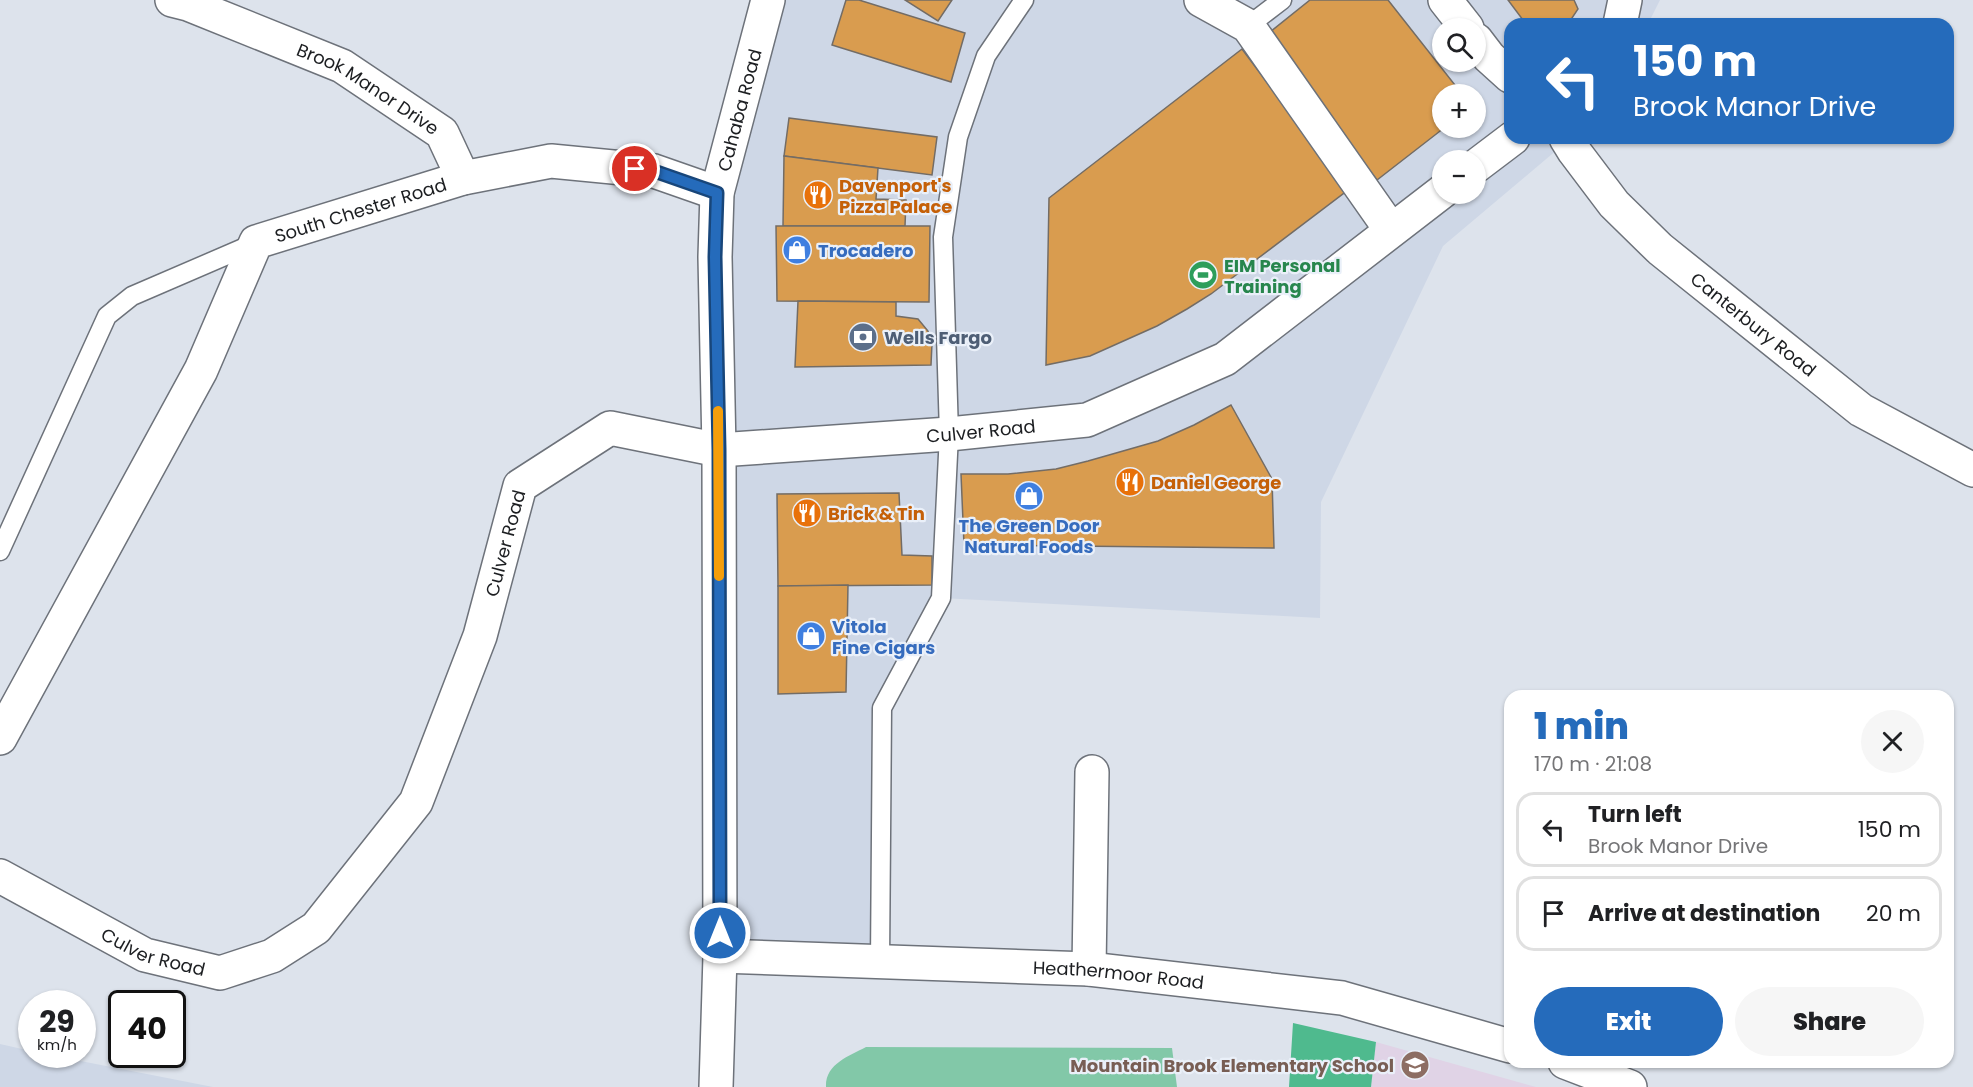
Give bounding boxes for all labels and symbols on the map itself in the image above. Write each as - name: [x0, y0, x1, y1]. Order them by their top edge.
- street label: Brook Manor Drive: [293, 37, 444, 140]
- street label: Cahaba Road: [711, 46, 767, 174]
- pin: [609, 143, 660, 194]
- street label: South Chester Road: [271, 171, 450, 248]
- place label: Davenport's Pizza Palace: [839, 173, 952, 219]
- restaurant icon: Davenport's Pizza Palace: [802, 179, 834, 211]
- shop icon: Trocadero: [781, 234, 813, 266]
- place label: Trocadero: [818, 238, 913, 263]
- place label: EIM Personal Training: [1224, 253, 1341, 299]
- sports icon: EIM Personal Training: [1187, 259, 1219, 291]
- street label: Canterbury Road: [1686, 266, 1822, 382]
- bank icon: Wells Fargo: [847, 321, 879, 353]
- place label: Wells Fargo: [884, 325, 992, 350]
- street label: Culver Road: [925, 413, 1037, 448]
- restaurant icon: Daniel George: [1114, 466, 1146, 498]
- place label: Daniel George: [1151, 470, 1281, 495]
- shop icon: The Green Door Natural Foods: [1013, 480, 1045, 512]
- street label: Culver Road: [479, 487, 531, 599]
- restaurant icon: Brick & Tin: [791, 497, 823, 529]
- place label: Brick & Tin: [828, 501, 925, 526]
- place label: The Green Door Natural Foods: [959, 513, 1100, 559]
- place label: Vitola Fine Cigars: [832, 614, 935, 660]
- shop icon: Vitola Fine Cigars: [795, 620, 827, 652]
- position arrow: [688, 901, 752, 965]
- street label: Culver Road: [97, 921, 208, 982]
- street label: Heathermoor Road: [1032, 955, 1205, 995]
- speed limit sign: 40: [108, 990, 186, 1068]
- school or university icon: Mountain Brook Elementary School: [1399, 1049, 1431, 1081]
- place label: Mountain Brook Elementary School: [1070, 1053, 1394, 1078]

